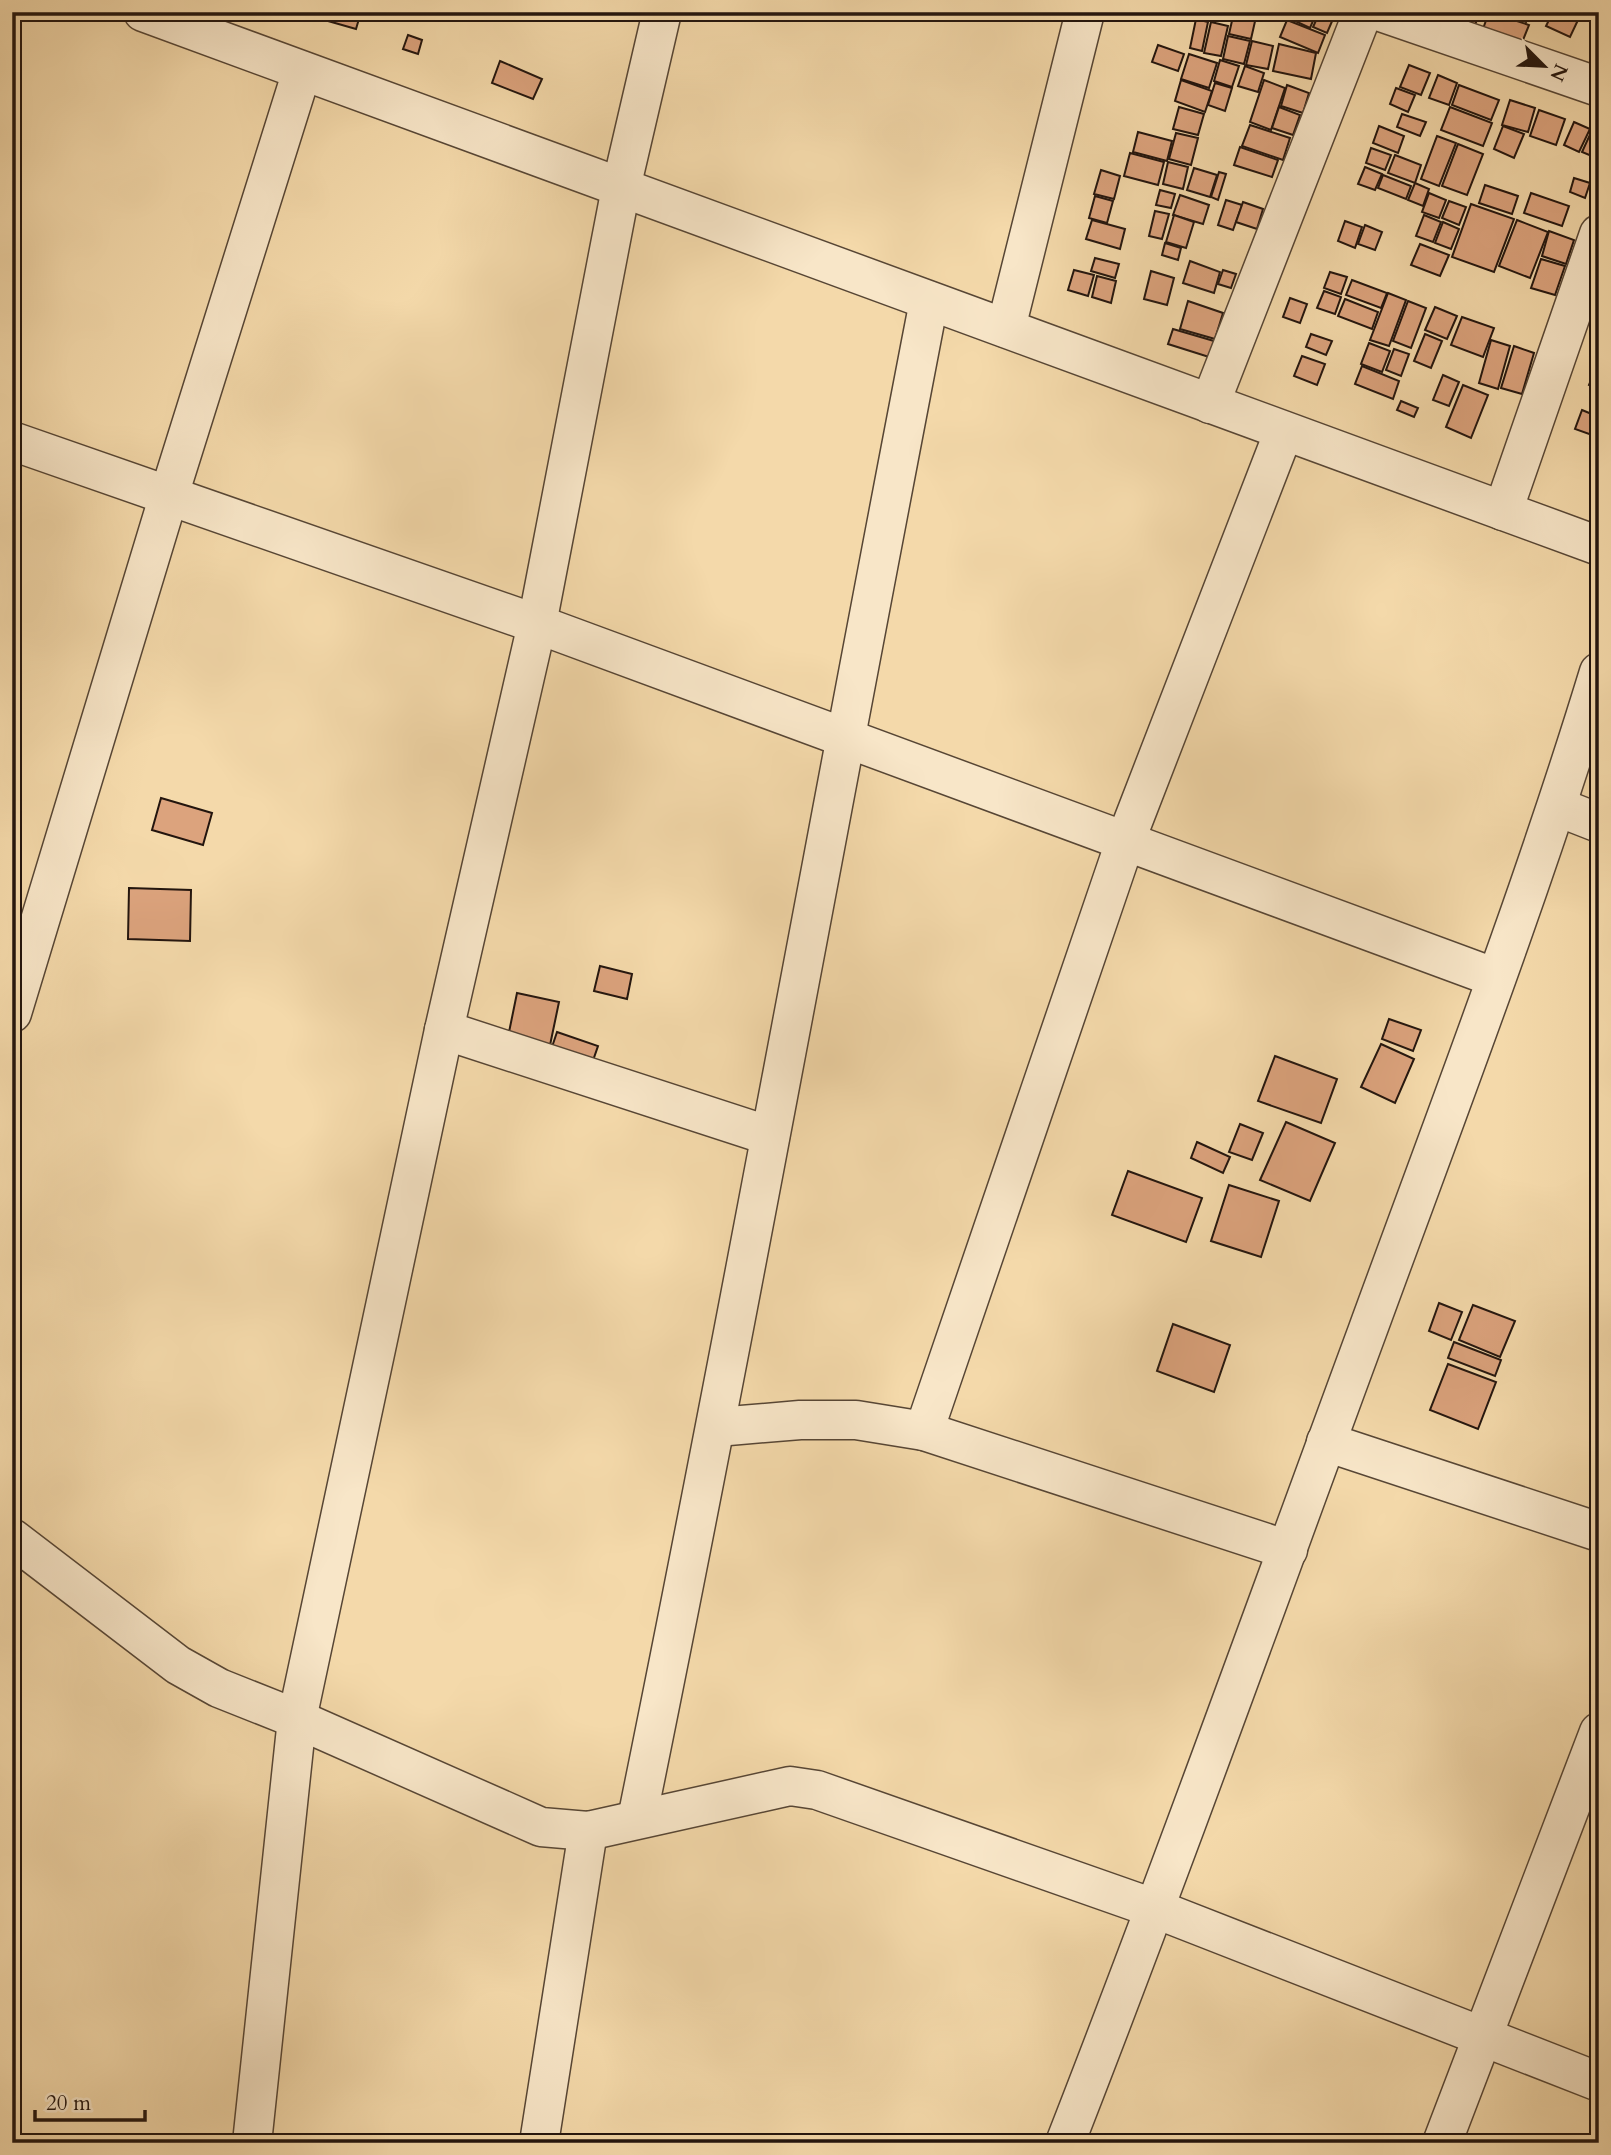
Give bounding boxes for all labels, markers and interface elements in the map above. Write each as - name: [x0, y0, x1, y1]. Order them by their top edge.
- north arrow: [1510, 32, 1580, 102]
- text: N: [1543, 60, 1574, 86]
- scale bar: [35, 2078, 145, 2122]
- text: 20 m: [46, 2089, 91, 2118]

